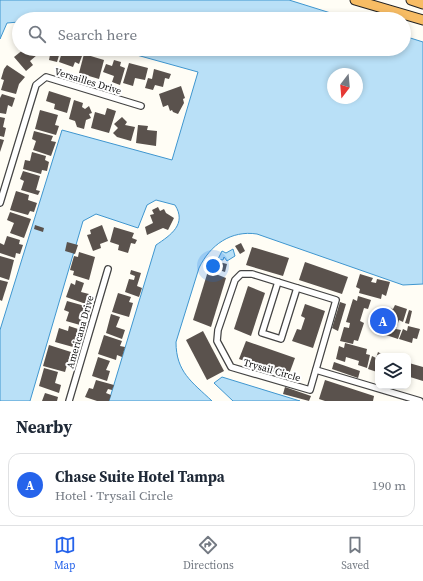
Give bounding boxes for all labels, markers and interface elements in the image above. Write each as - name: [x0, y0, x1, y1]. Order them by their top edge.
- search box: [12, 12, 411, 56]
- icon: search: [26, 23, 48, 45]
- text: Search here: [58, 24, 137, 45]
- street label: Versailles Drive: [53, 65, 123, 97]
- north arrow: [327, 68, 363, 104]
- your location: [203, 256, 223, 276]
- street label: Americana Drive: [63, 294, 97, 370]
- pin: A: [370, 306, 396, 336]
- map controls: [375, 353, 411, 389]
- button: layers: [375, 353, 411, 389]
- street label: Trysail Circle: [242, 356, 302, 384]
- text: Nearby: [16, 415, 72, 439]
- text: Chase Suite Hotel Tampa: [55, 466, 225, 487]
- text: A: [26, 477, 34, 494]
- text: 190 m: [372, 477, 406, 494]
- text: Hotel · Trysail Circle: [55, 487, 173, 504]
- tab: Map: [54, 534, 76, 573]
- tab: Directions: [183, 534, 234, 573]
- tab: Saved: [341, 534, 369, 573]

